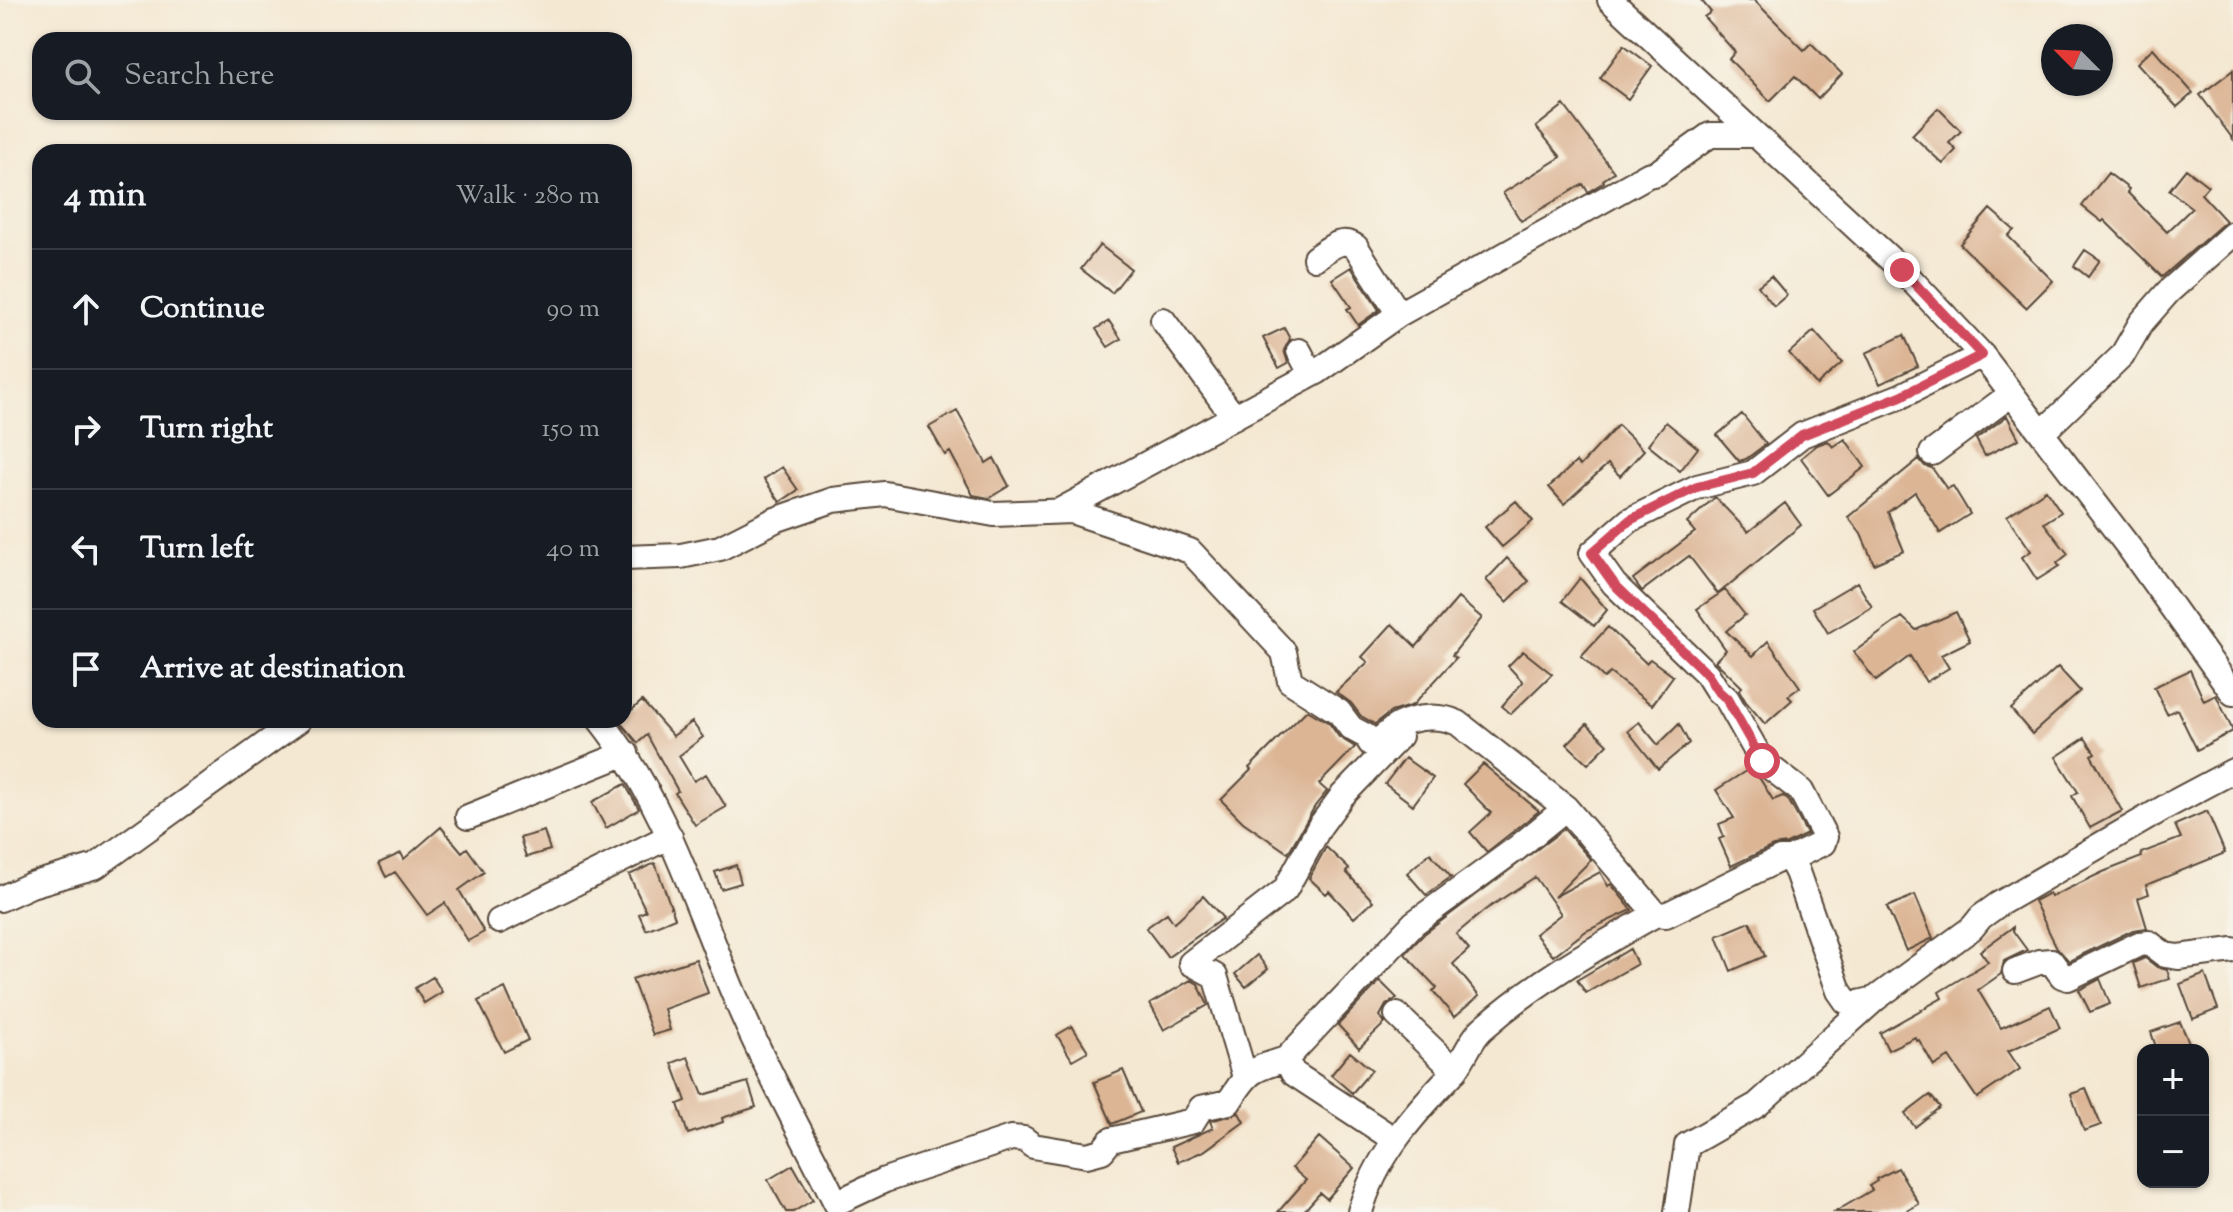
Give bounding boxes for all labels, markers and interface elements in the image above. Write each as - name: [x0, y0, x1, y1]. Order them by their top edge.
- north arrow: [2041, 24, 2113, 96]
- search box: [32, 32, 632, 120]
- icon: search: [60, 54, 104, 98]
- text: Search here: [124, 55, 274, 98]
- text: 4 min: [64, 172, 146, 221]
- text: Walk · 280 m: [455, 178, 600, 215]
- route end: [1884, 252, 1920, 288]
- icon: ahead: [64, 287, 108, 331]
- text: Continue: [140, 288, 265, 331]
- text: 90 m: [547, 291, 600, 328]
- icon: right: [64, 407, 108, 451]
- text: Turn right: [140, 408, 273, 451]
- text: 150 m: [541, 411, 600, 448]
- icon: left: [64, 527, 108, 571]
- text: Turn left: [140, 528, 254, 571]
- text: 40 m: [546, 531, 600, 568]
- icon: arrive: [64, 647, 108, 691]
- text: Arrive at destination: [140, 648, 405, 691]
- route start: [1744, 743, 1780, 779]
- map controls: [2137, 1044, 2209, 1188]
- button: +: [2137, 1044, 2209, 1116]
- button: −: [2137, 1116, 2209, 1188]

